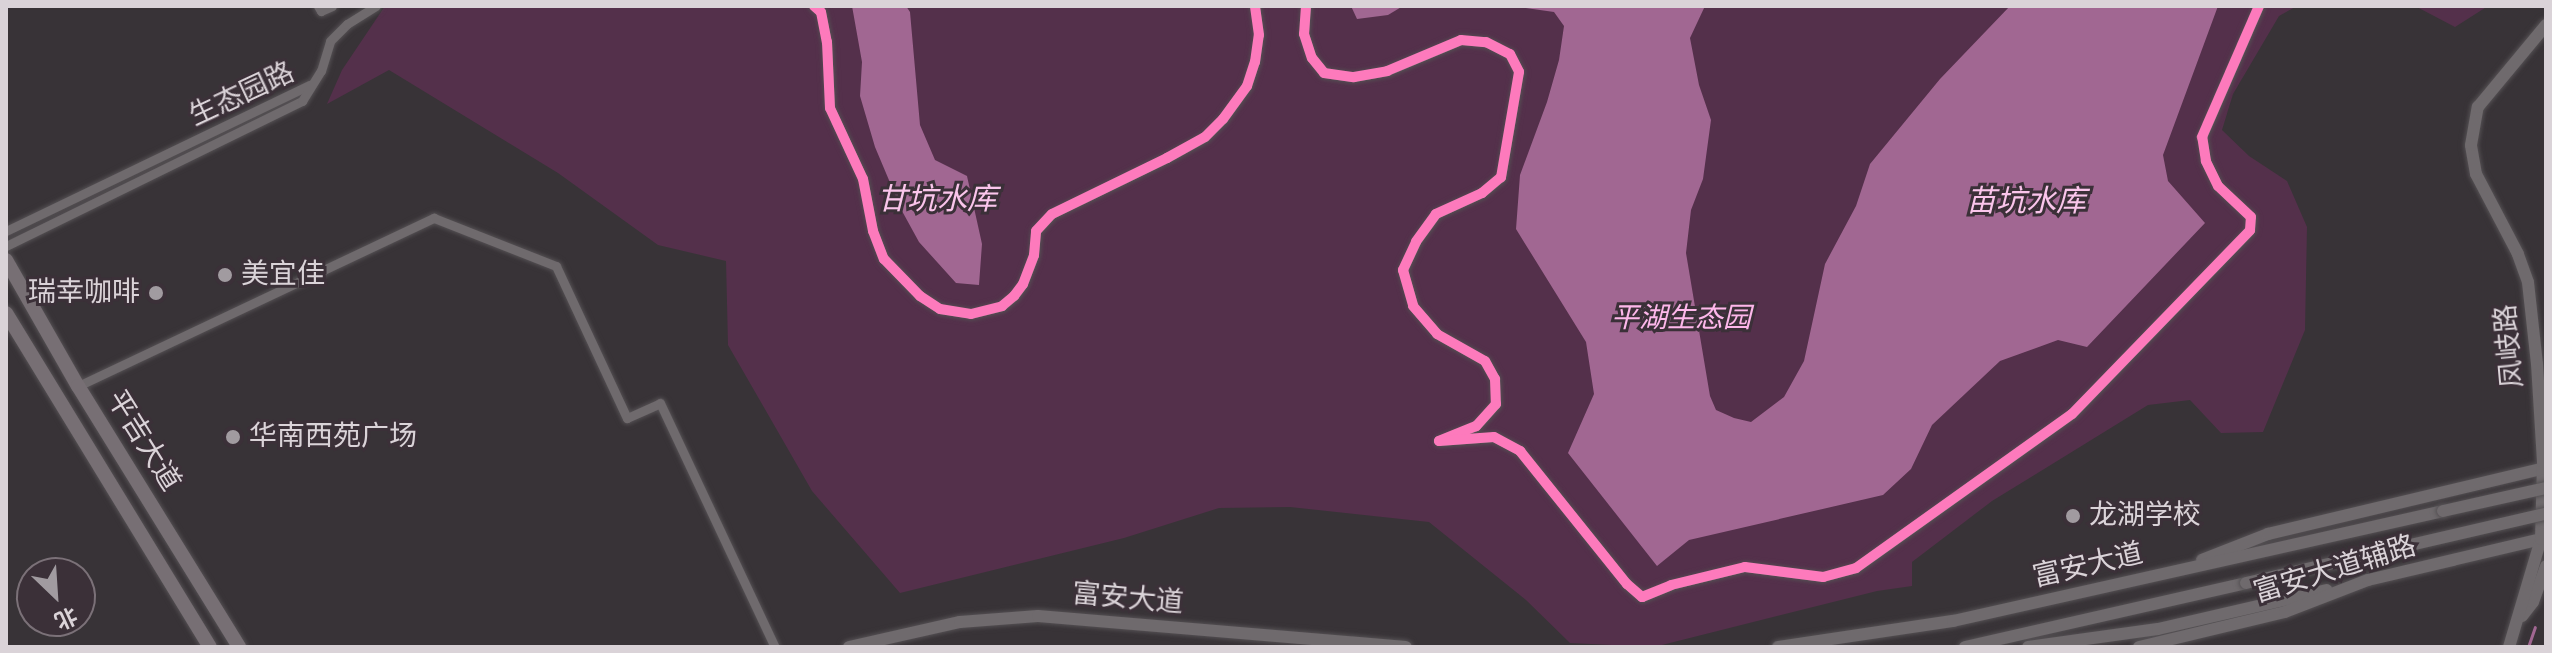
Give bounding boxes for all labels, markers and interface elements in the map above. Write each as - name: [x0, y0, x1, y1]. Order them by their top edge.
- street label: 生态园路: [184, 56, 300, 134]
- water label: 甘坑水库: [877, 182, 997, 218]
- water label: 苗坑水库: [1966, 184, 2086, 220]
- place label: 美宜佳: [241, 258, 325, 292]
- marker: 美宜佳: [216, 266, 234, 284]
- place label: 瑞幸咖啡: [28, 276, 140, 310]
- marker: 瑞幸咖啡: [147, 284, 165, 302]
- park label: 平湖生态园: [1611, 302, 1751, 336]
- street label: 凤岐路: [2490, 303, 2530, 389]
- street label: 平吉大道: [99, 385, 187, 497]
- place label: 华南西苑广场: [249, 420, 417, 454]
- marker: 华南西苑广场: [224, 428, 242, 446]
- place label: 龙湖学校: [2089, 499, 2201, 533]
- marker: 龙湖学校: [2064, 507, 2082, 525]
- street label: 富安大道辅路: [2250, 529, 2420, 611]
- street label: 富安大道: [2030, 537, 2146, 595]
- north arrow: [16, 557, 96, 637]
- street label: 富安大道: [1071, 577, 1185, 621]
- text: 北: [49, 598, 82, 637]

